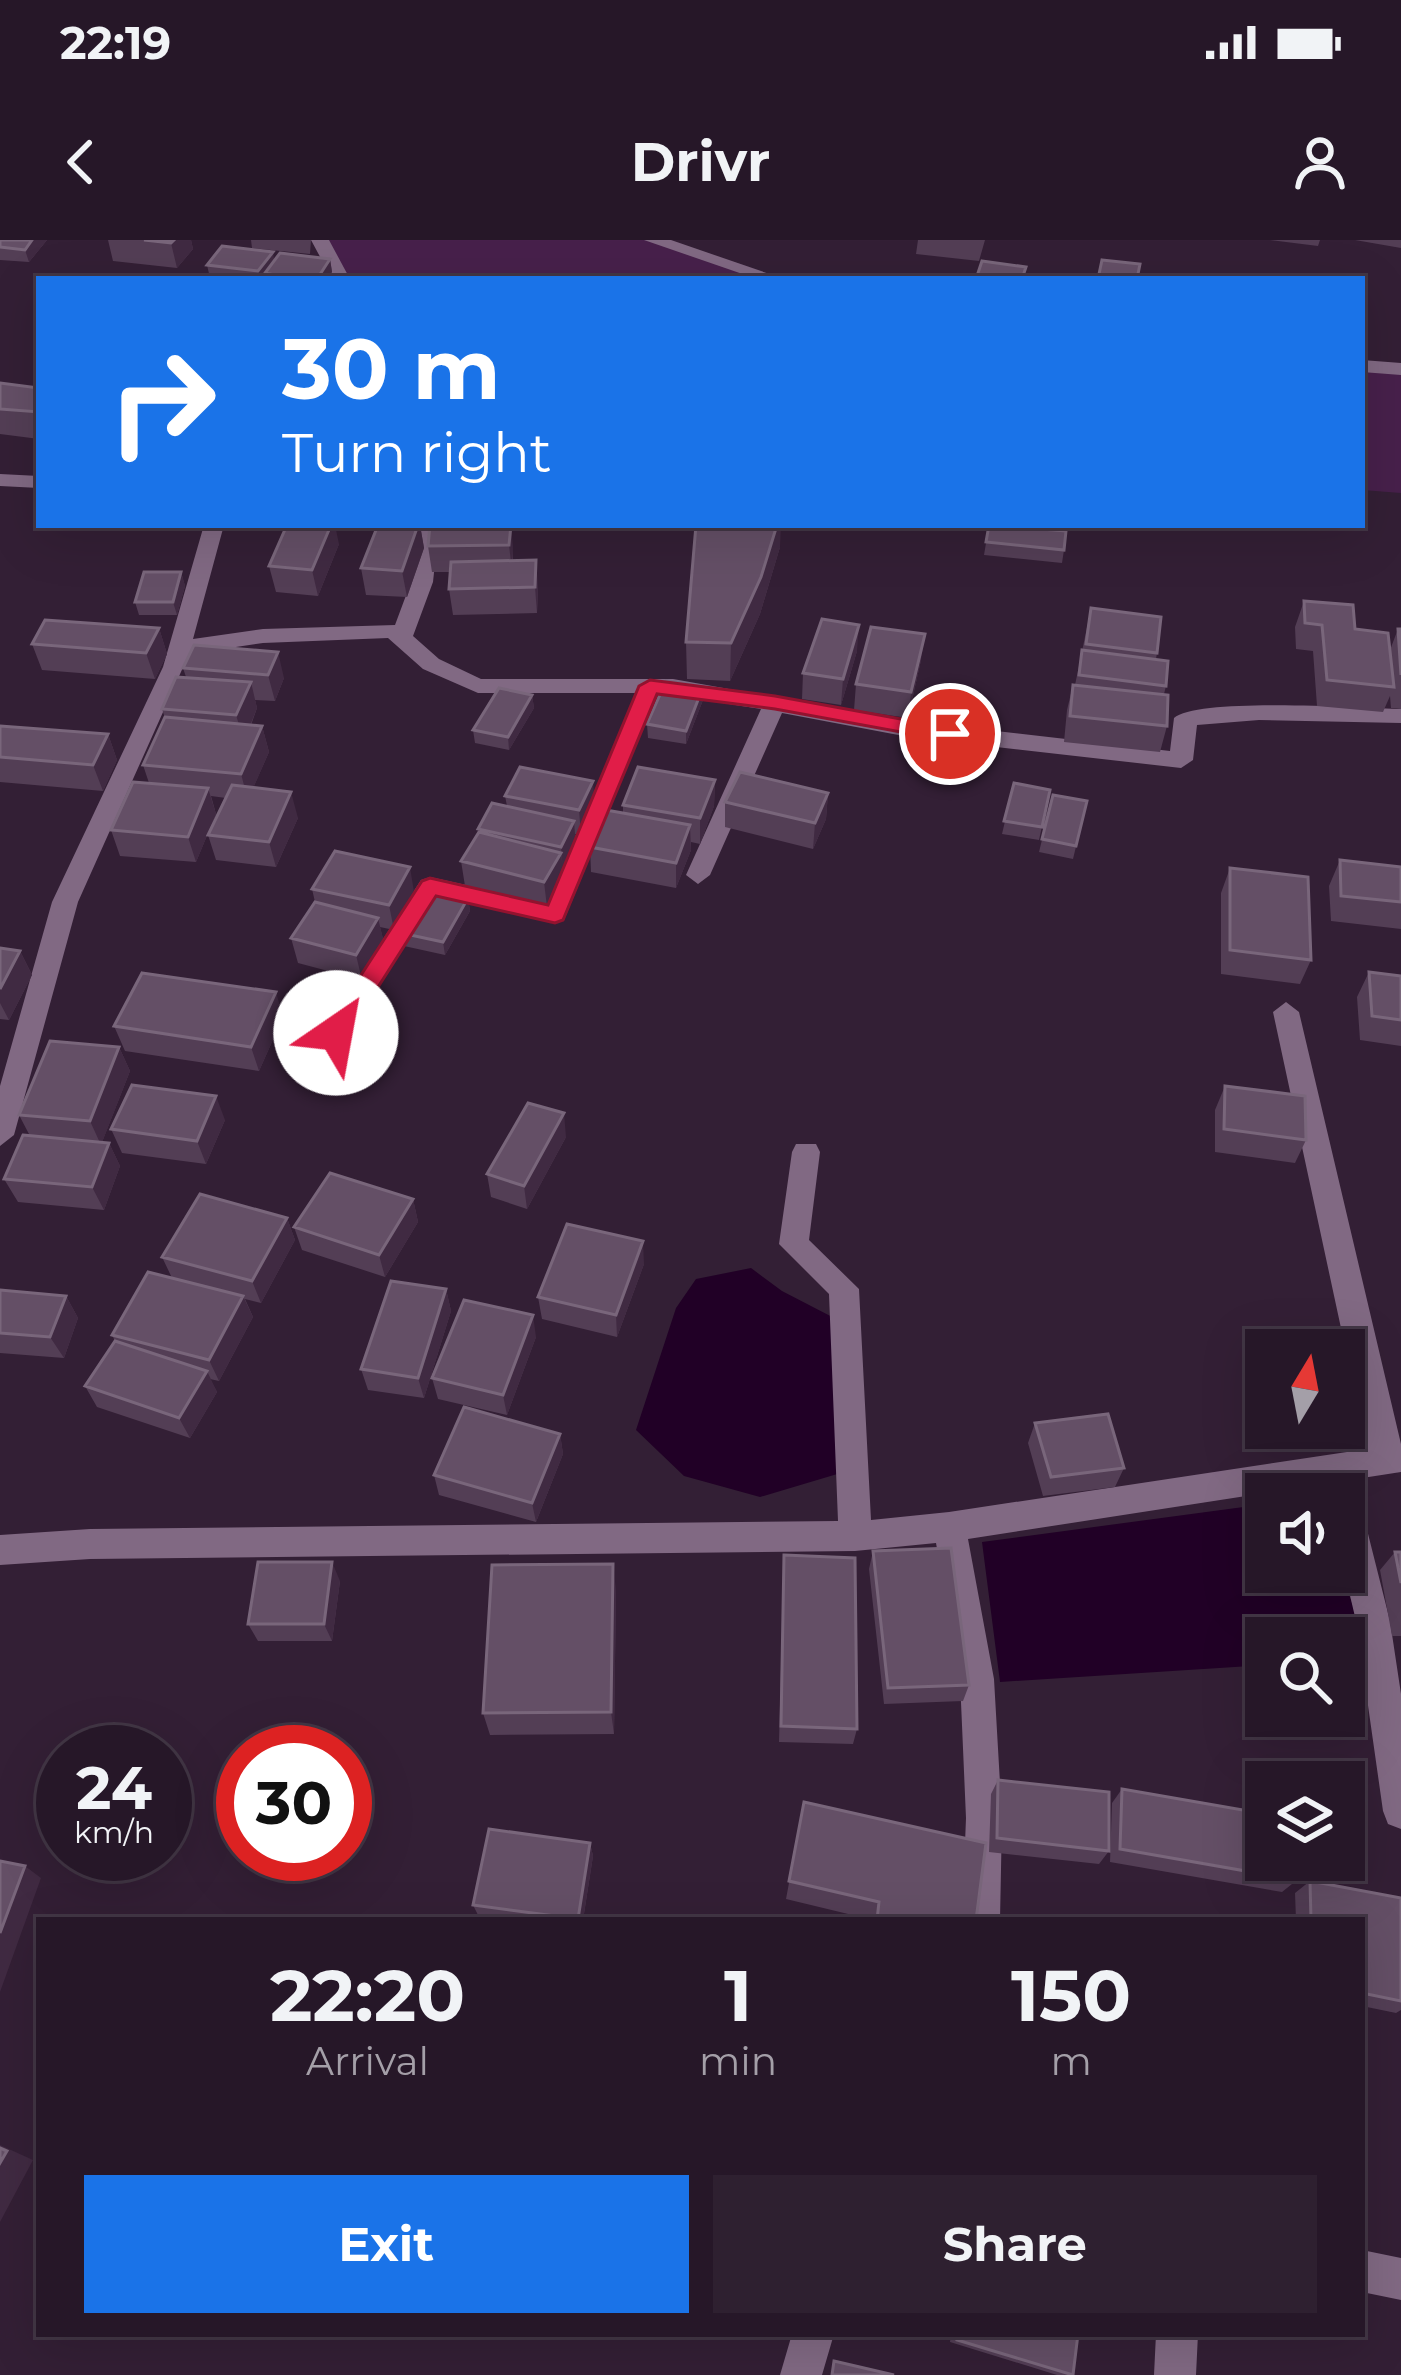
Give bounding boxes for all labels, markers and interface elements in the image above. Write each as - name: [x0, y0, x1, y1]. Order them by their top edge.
- text: 22:19: [60, 15, 171, 70]
- icon: back: [48, 129, 114, 195]
- text: Drivr: [631, 129, 770, 195]
- icon: person: [1287, 129, 1353, 195]
- text: 30 m: [282, 318, 501, 420]
- icon: right: [84, 324, 240, 480]
- text: Turn right: [282, 420, 552, 486]
- pin: [899, 683, 1001, 785]
- icon: arrive: [917, 701, 983, 767]
- position arrow: [273, 970, 399, 1096]
- north arrow: [1245, 1329, 1365, 1449]
- map controls: [1245, 1329, 1365, 1881]
- button: sound: [1245, 1473, 1365, 1593]
- button: search: [1245, 1617, 1365, 1737]
- speed limit sign: 30: [216, 1725, 372, 1881]
- text: 24: [76, 1751, 152, 1824]
- button: layers: [1245, 1761, 1365, 1881]
- text: km/h: [74, 1814, 154, 1851]
- text: 22:20: [270, 1951, 465, 2039]
- text: 1: [724, 1951, 752, 2039]
- text: 150: [1011, 1951, 1131, 2039]
- text: Arrival: [306, 2037, 429, 2085]
- text: min: [699, 2037, 777, 2085]
- text: m: [1050, 2037, 1092, 2085]
- button: Exit: [84, 2175, 689, 2313]
- button: Share: [713, 2175, 1317, 2313]

